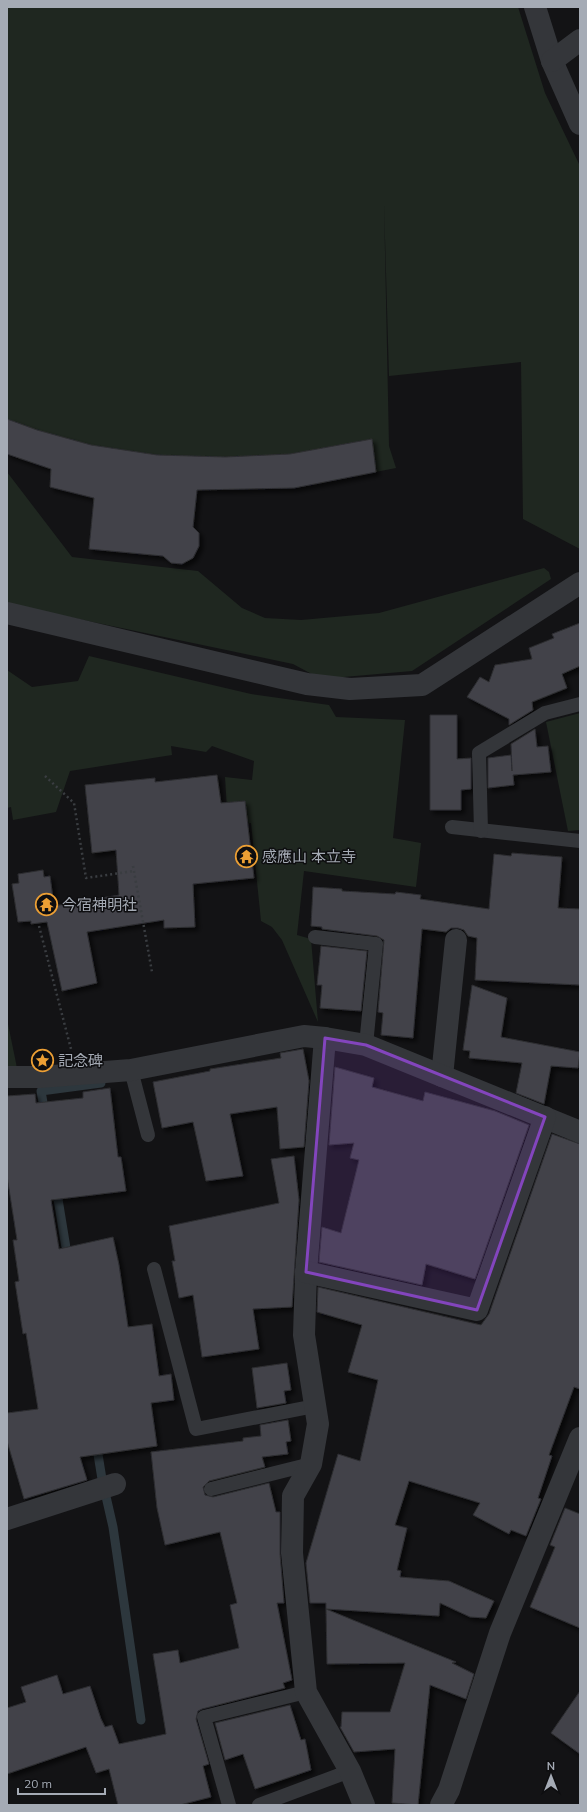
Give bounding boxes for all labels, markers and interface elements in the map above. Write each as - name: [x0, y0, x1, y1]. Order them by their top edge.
- temple icon: 感應山 本立寺: [234, 844, 260, 870]
- place label: 感應山 本立寺: [262, 847, 356, 866]
- temple icon: 今宿神明社: [33, 892, 59, 918]
- place label: 今宿神明社: [62, 895, 137, 914]
- place icon: 記念碑: [29, 1048, 55, 1074]
- place label: 記念碑: [58, 1051, 103, 1070]
- north arrow: [531, 1756, 571, 1796]
- text: N: [547, 1759, 555, 1773]
- scale bar: [18, 1770, 105, 1796]
- text: 20 m: [24, 1776, 52, 1791]

